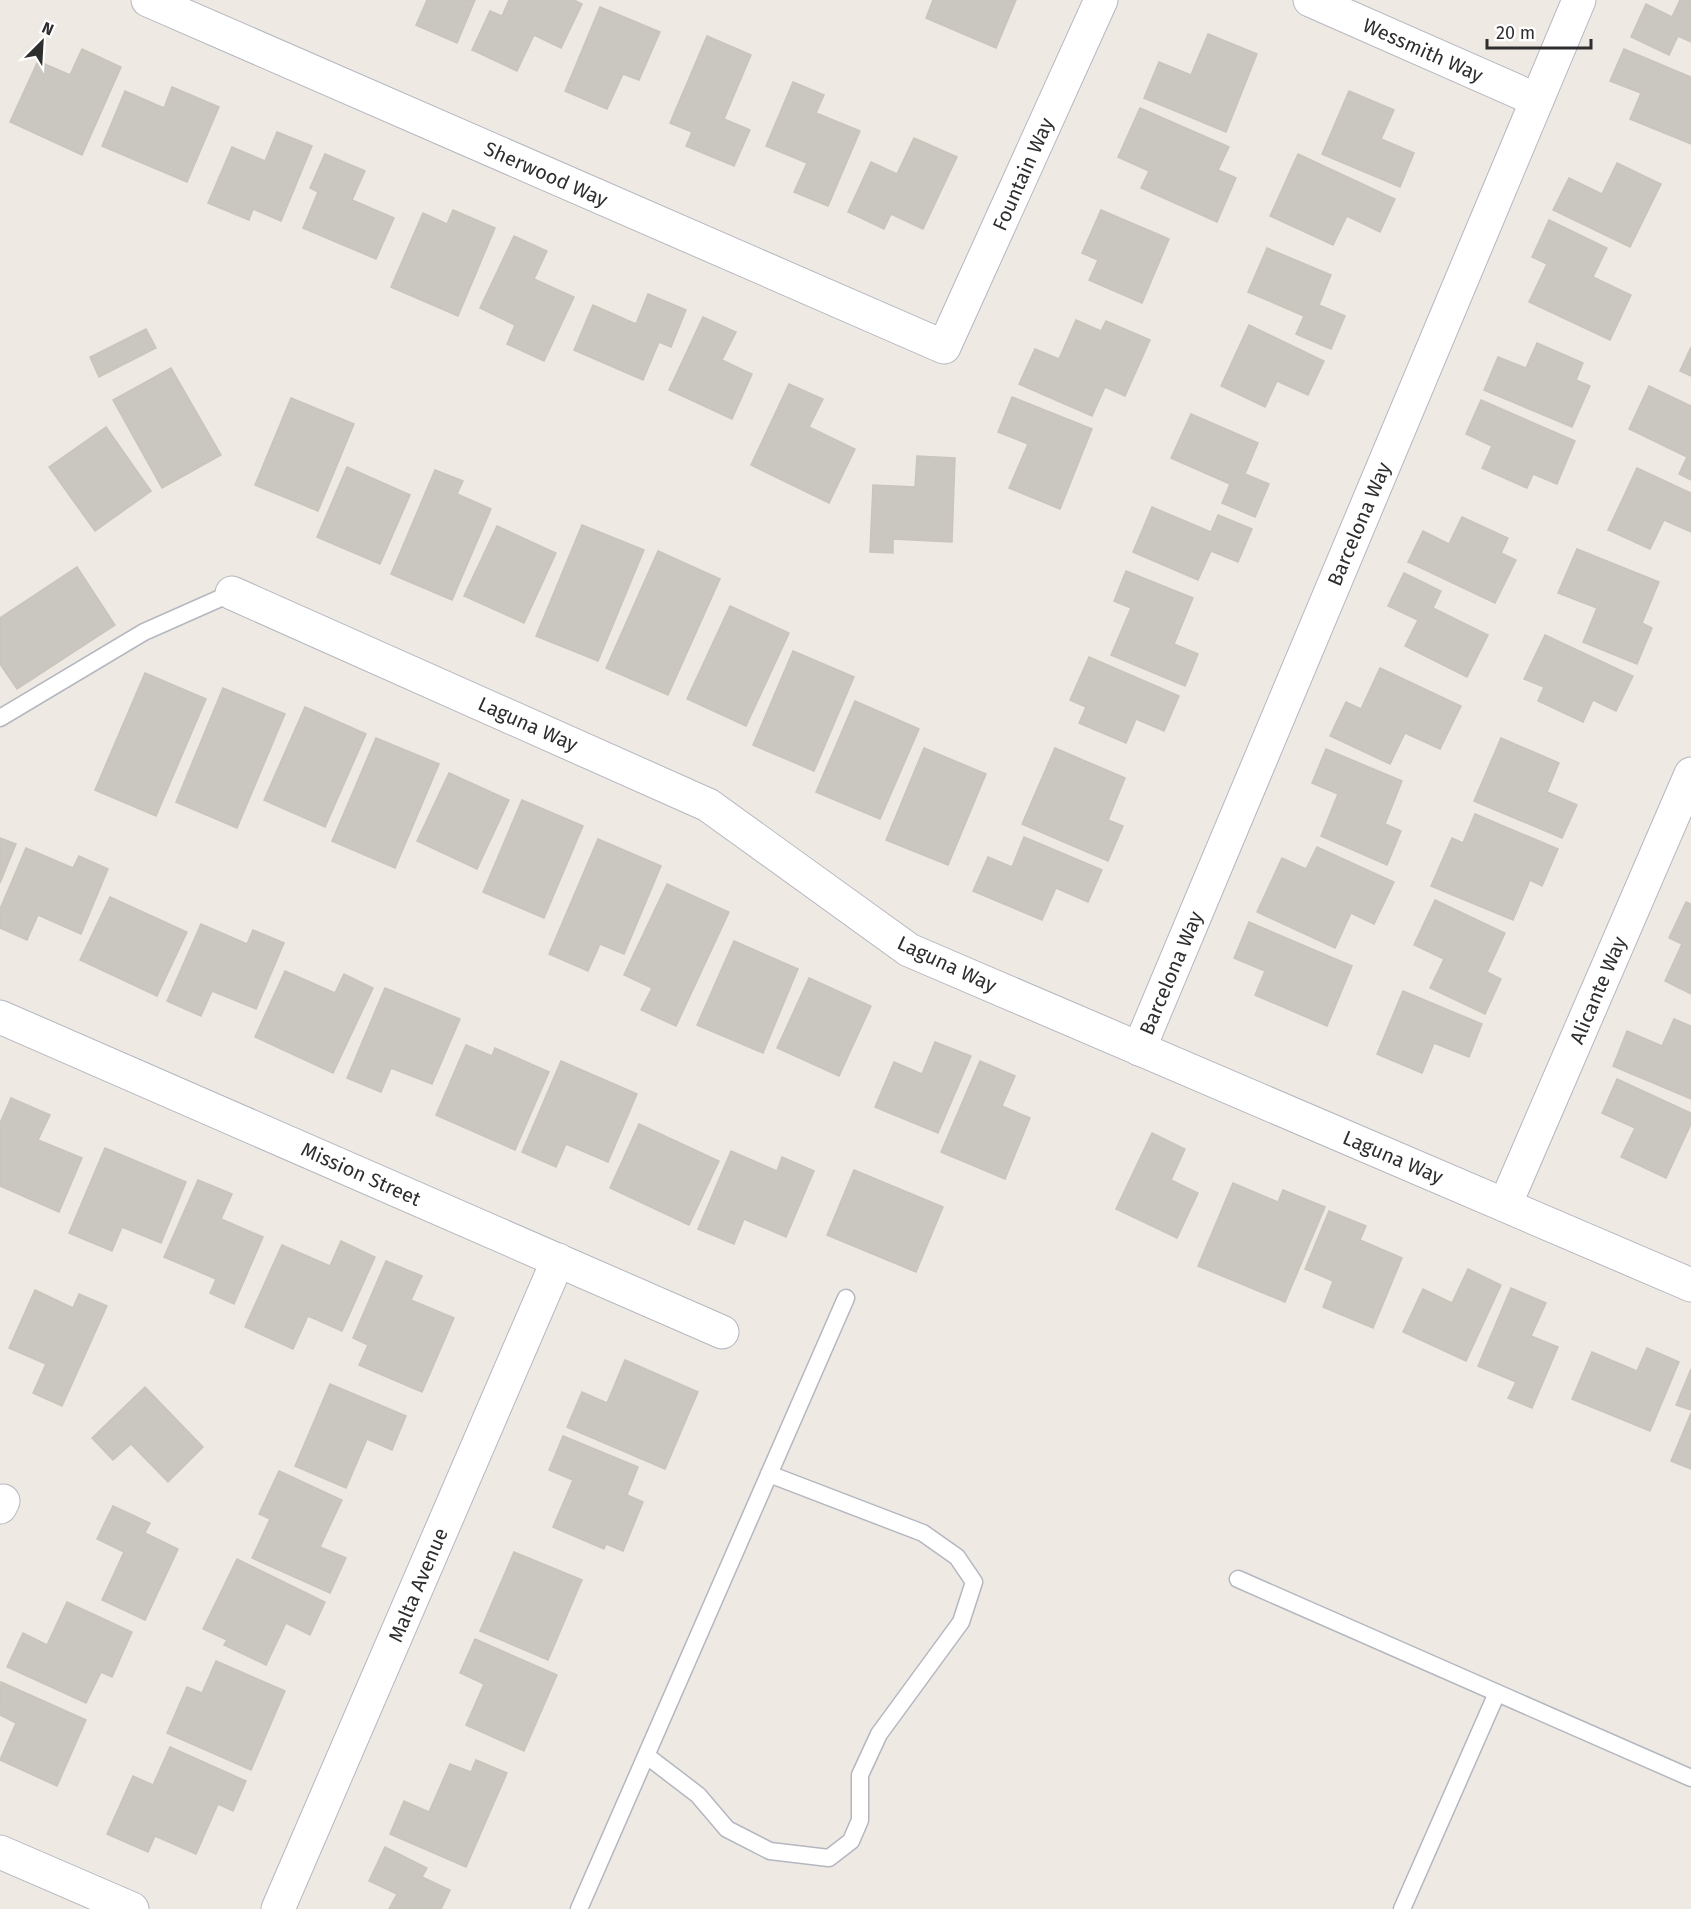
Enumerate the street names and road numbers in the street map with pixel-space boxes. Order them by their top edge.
street label: Wessmith Way [1359,13,1487,87]
street label: Fountain Way [987,114,1059,234]
street label: Sherwood Way [481,136,612,212]
street label: Barcelona Way [1322,458,1396,589]
street label: Laguna Way [474,691,582,757]
street label: Barcelona Way [1134,907,1208,1038]
street label: Laguna Way [894,931,1000,997]
street label: Alicante Way [1565,933,1631,1047]
street label: Laguna Way [1339,1125,1447,1189]
street label: Mission Street [298,1137,425,1211]
street label: Malta Avenue [383,1524,453,1646]

